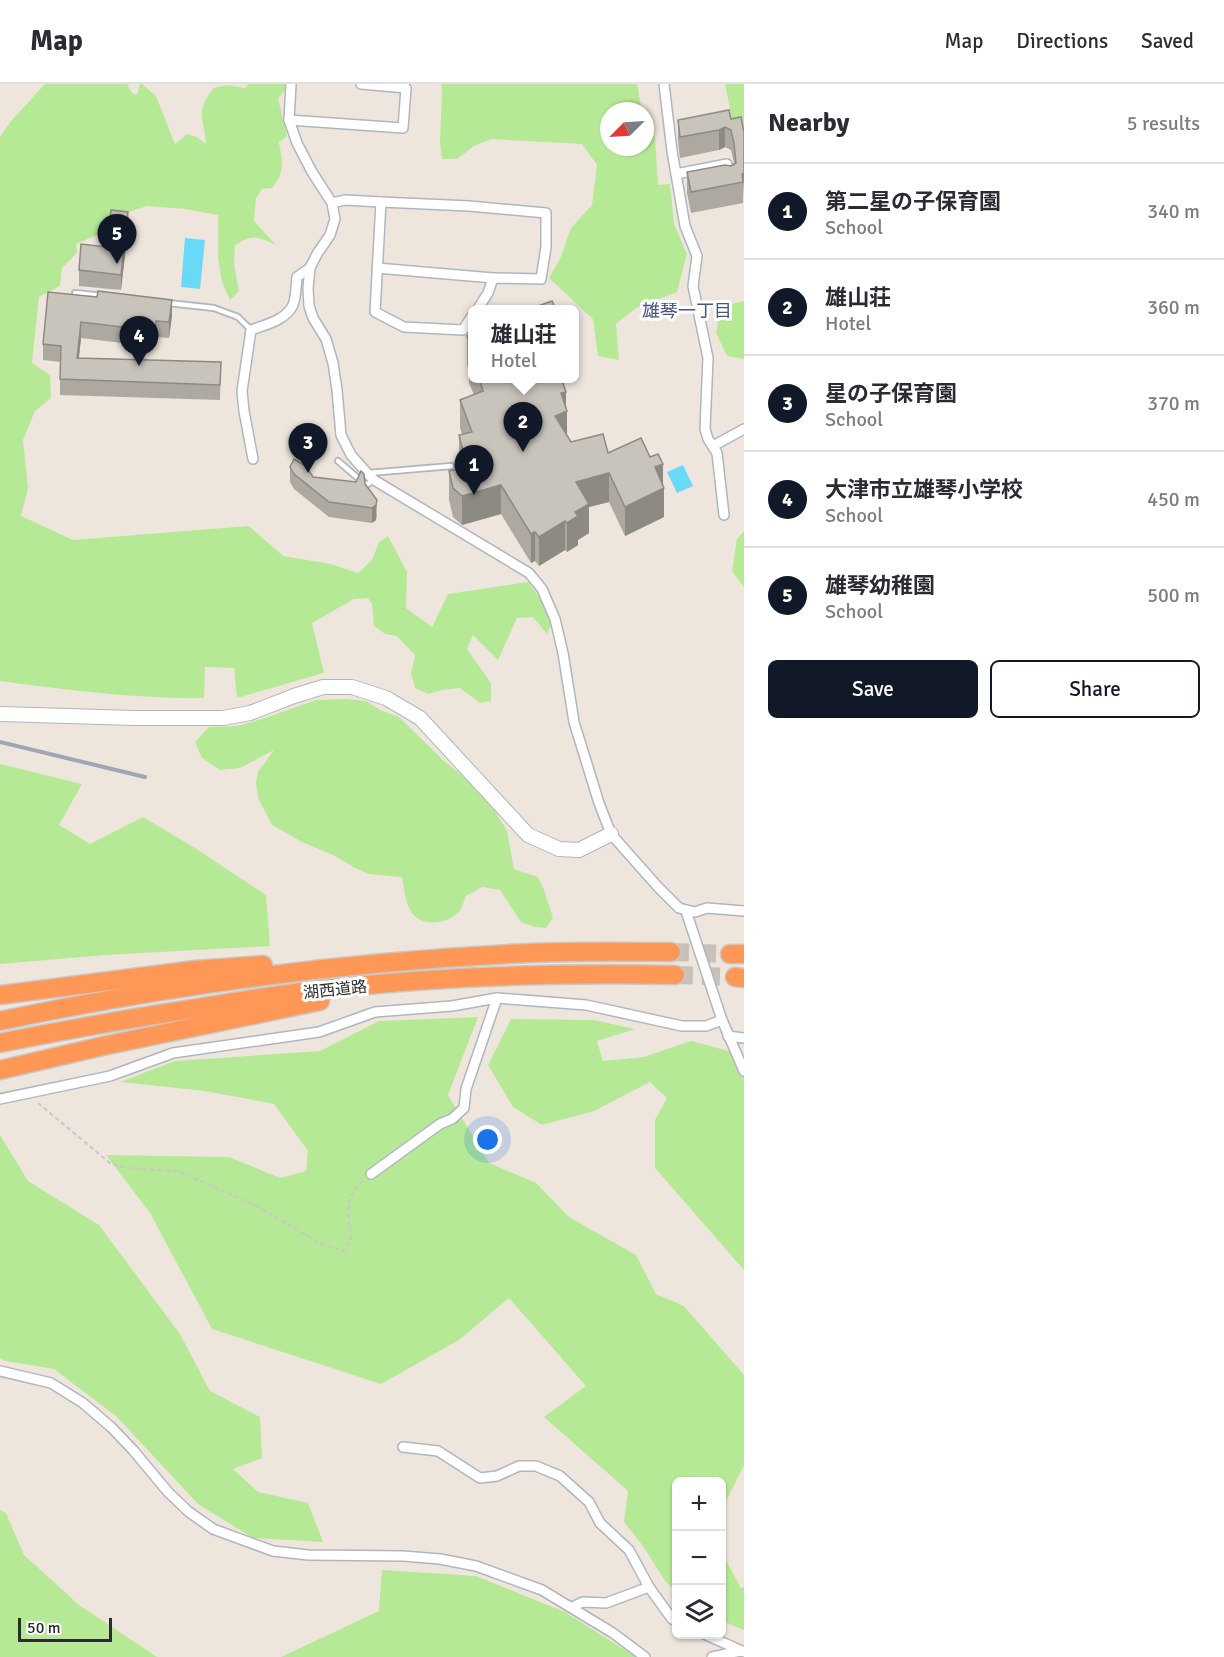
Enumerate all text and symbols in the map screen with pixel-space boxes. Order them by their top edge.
text: Map [30,24,83,58]
text: Map [945,28,983,54]
text: Directions [1016,28,1108,54]
text: Saved [1141,28,1194,54]
north arrow [600,102,654,156]
text: Nearby [768,107,849,139]
text: 5 results [1127,111,1200,136]
text: 第二星の子保育園 [825,188,1001,215]
text: 1 [782,199,793,224]
text: 340 m [1147,199,1200,224]
pin: 5 [98,214,136,264]
text: School [825,215,883,240]
text: 雄山荘 [825,284,891,311]
text: 2 [782,295,793,320]
text: 360 m [1147,295,1200,320]
district label: 雄琴一丁目 [642,300,732,322]
popup [468,305,579,383]
text: Hotel [825,311,871,336]
pin: 4 [120,316,158,366]
text: 雄山荘 [490,321,557,348]
text: Hotel [490,348,537,373]
text: 星の子保育園 [825,380,957,407]
text: 3 [782,391,793,416]
text: 370 m [1147,391,1200,416]
pin: 2 [504,402,542,452]
text: School [825,407,883,432]
pin: 3 [288,424,328,473]
pin: 1 [454,446,494,495]
text: 大津市立雄琴小学校 [825,476,1023,503]
text: 4 [782,487,793,512]
text: 450 m [1147,487,1200,512]
text: School [825,503,883,528]
text: 雄琴幼稚園 [825,572,935,599]
text: 5 [782,583,793,608]
text: 500 m [1147,583,1200,608]
text: School [825,599,883,624]
button: Save [768,660,978,718]
button: Share [990,660,1200,718]
street label: 湖西道路 [302,977,368,1003]
your location [473,1125,502,1154]
map controls [672,1477,726,1639]
button: + [672,1477,726,1531]
button: − [672,1531,726,1585]
button: layers [672,1585,726,1639]
scale bar [18,1615,112,1642]
text: 50 m [27,1618,61,1638]

